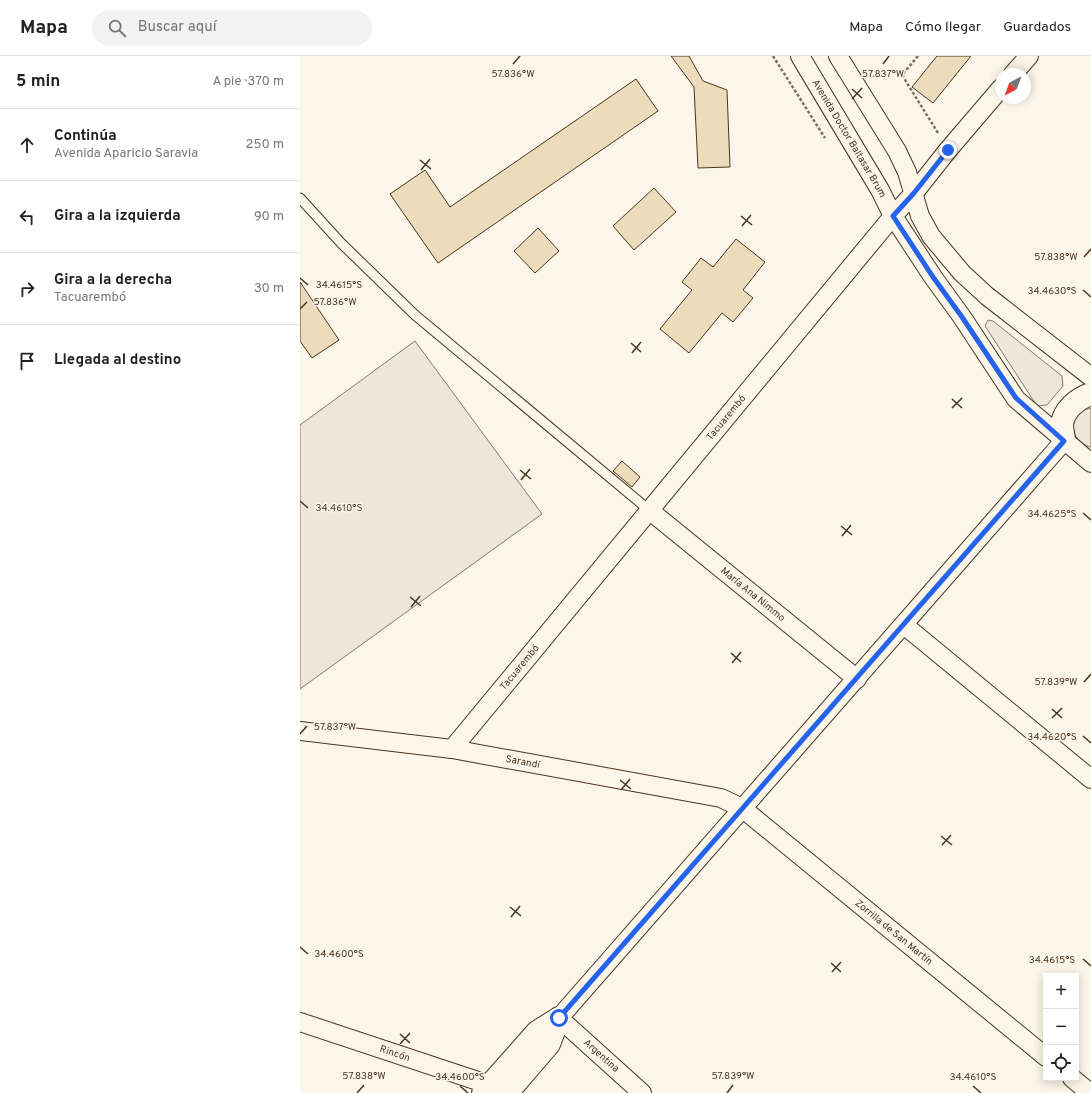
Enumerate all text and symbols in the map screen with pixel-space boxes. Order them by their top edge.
search box [92,10,372,46]
text: Mapa [20,16,68,40]
icon: search [106,17,128,39]
text: Buscar aquí [138,18,217,37]
text: Mapa [849,19,883,36]
text: Cómo llegar [905,19,981,36]
text: Guardados [1003,19,1071,36]
text: 57.836°W [491,68,535,81]
text: 57.837°W [862,68,904,81]
north arrow [995,68,1031,104]
text: 5 min [16,71,60,93]
text: A pie · 370 m [212,74,284,90]
street label: Avenida Doctor Baltasar Brum [809,77,889,200]
text: Continúa [54,127,116,146]
icon: ahead [16,134,38,156]
text: 250 m [246,137,284,153]
route end [939,141,957,159]
text: Avenida Aparicio Saravia [54,146,198,162]
icon: left [16,206,38,228]
text: Gira a la izquierda [54,207,181,226]
text: 90 m [254,209,284,225]
text: 57.838°W [1034,251,1078,264]
text: Gira a la derecha [54,271,172,290]
icon: right [16,278,38,300]
text: 34.4615°S [316,279,362,292]
text: 30 m [254,281,284,297]
text: 34.4630°S [1027,285,1077,298]
text: Tacuarembó [54,290,126,306]
text: 57.836°W [313,296,357,309]
icon: arrive [16,350,38,372]
text: Llegada al destino [54,351,181,370]
street label: Tacuarembó [703,392,749,443]
text: 34.4610°S [316,502,362,515]
text: 34.4625°S [1027,508,1077,521]
street label: María Ana Nimmo [718,564,788,625]
street label: Tacuarembó [497,641,543,693]
text: 57.839°W [1035,676,1077,689]
text: 57.837°W [314,721,356,734]
text: 34.4620°S [1027,731,1077,744]
street label: Sarandí [505,752,542,772]
street label: Zorrilla de San Martín [852,897,935,968]
text: 34.4600°S [314,948,364,961]
text: 34.4615°S [1029,954,1075,967]
map controls [1043,973,1079,1081]
button: + [1043,973,1079,1009]
route start [550,1009,568,1027]
button: − [1043,1009,1079,1045]
street label: Argentina [580,1036,622,1076]
street label: Rincón [378,1042,412,1065]
button: locate [1043,1045,1079,1081]
text: 57.838°W [342,1070,386,1083]
text: 57.839°W [712,1070,754,1083]
text: 34.4600°S [435,1071,485,1084]
text: 34.4610°S [950,1071,996,1084]

